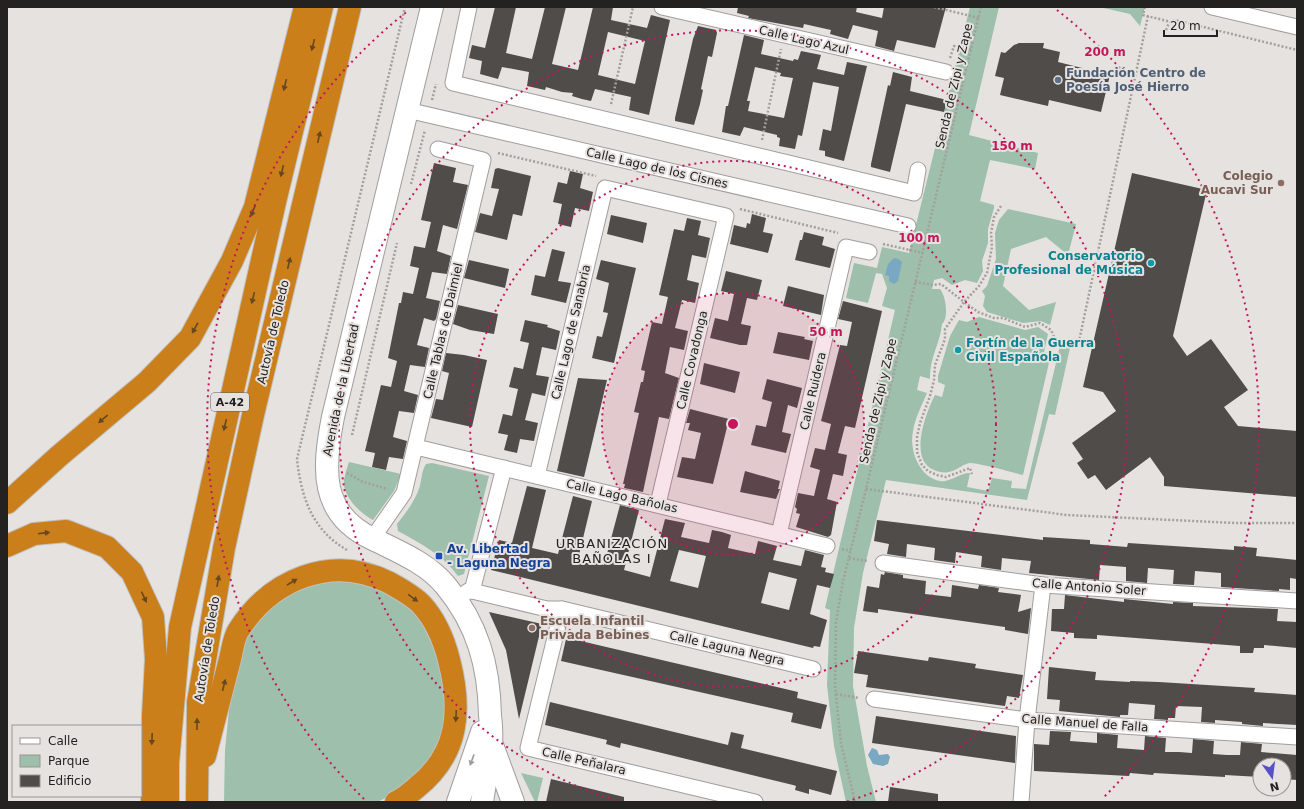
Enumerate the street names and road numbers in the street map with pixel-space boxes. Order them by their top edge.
street label: Senda de Zipi y Zape [933,22,975,150]
street label: Calle Lago Azul [758,23,850,57]
street label: Calle Lago de los Cisnes [585,145,729,191]
street label: Calle Tablas de Daimiel [421,262,465,400]
street label: Calle Lago de Sanabria [549,263,593,401]
street label: Autovía de Toledo [254,278,292,386]
street label: Calle Covadonga [674,309,710,411]
street label: Avenida de la Libertad [320,323,362,457]
street label: Senda de Zipi y Zape [857,337,899,465]
street label: Calle Ruidera [797,351,829,431]
road number: A-42 [211,393,249,411]
street label: Calle Lago Bañolas [565,476,679,516]
street label: Calle Antonio Soler [1032,576,1146,598]
street label: Autovía de Toledo [192,595,222,703]
street label: Calle Laguna Negra [668,628,786,668]
street label: Calle Manuel de Falla [1021,712,1149,734]
street label: Calle Peñalara [541,745,627,777]

